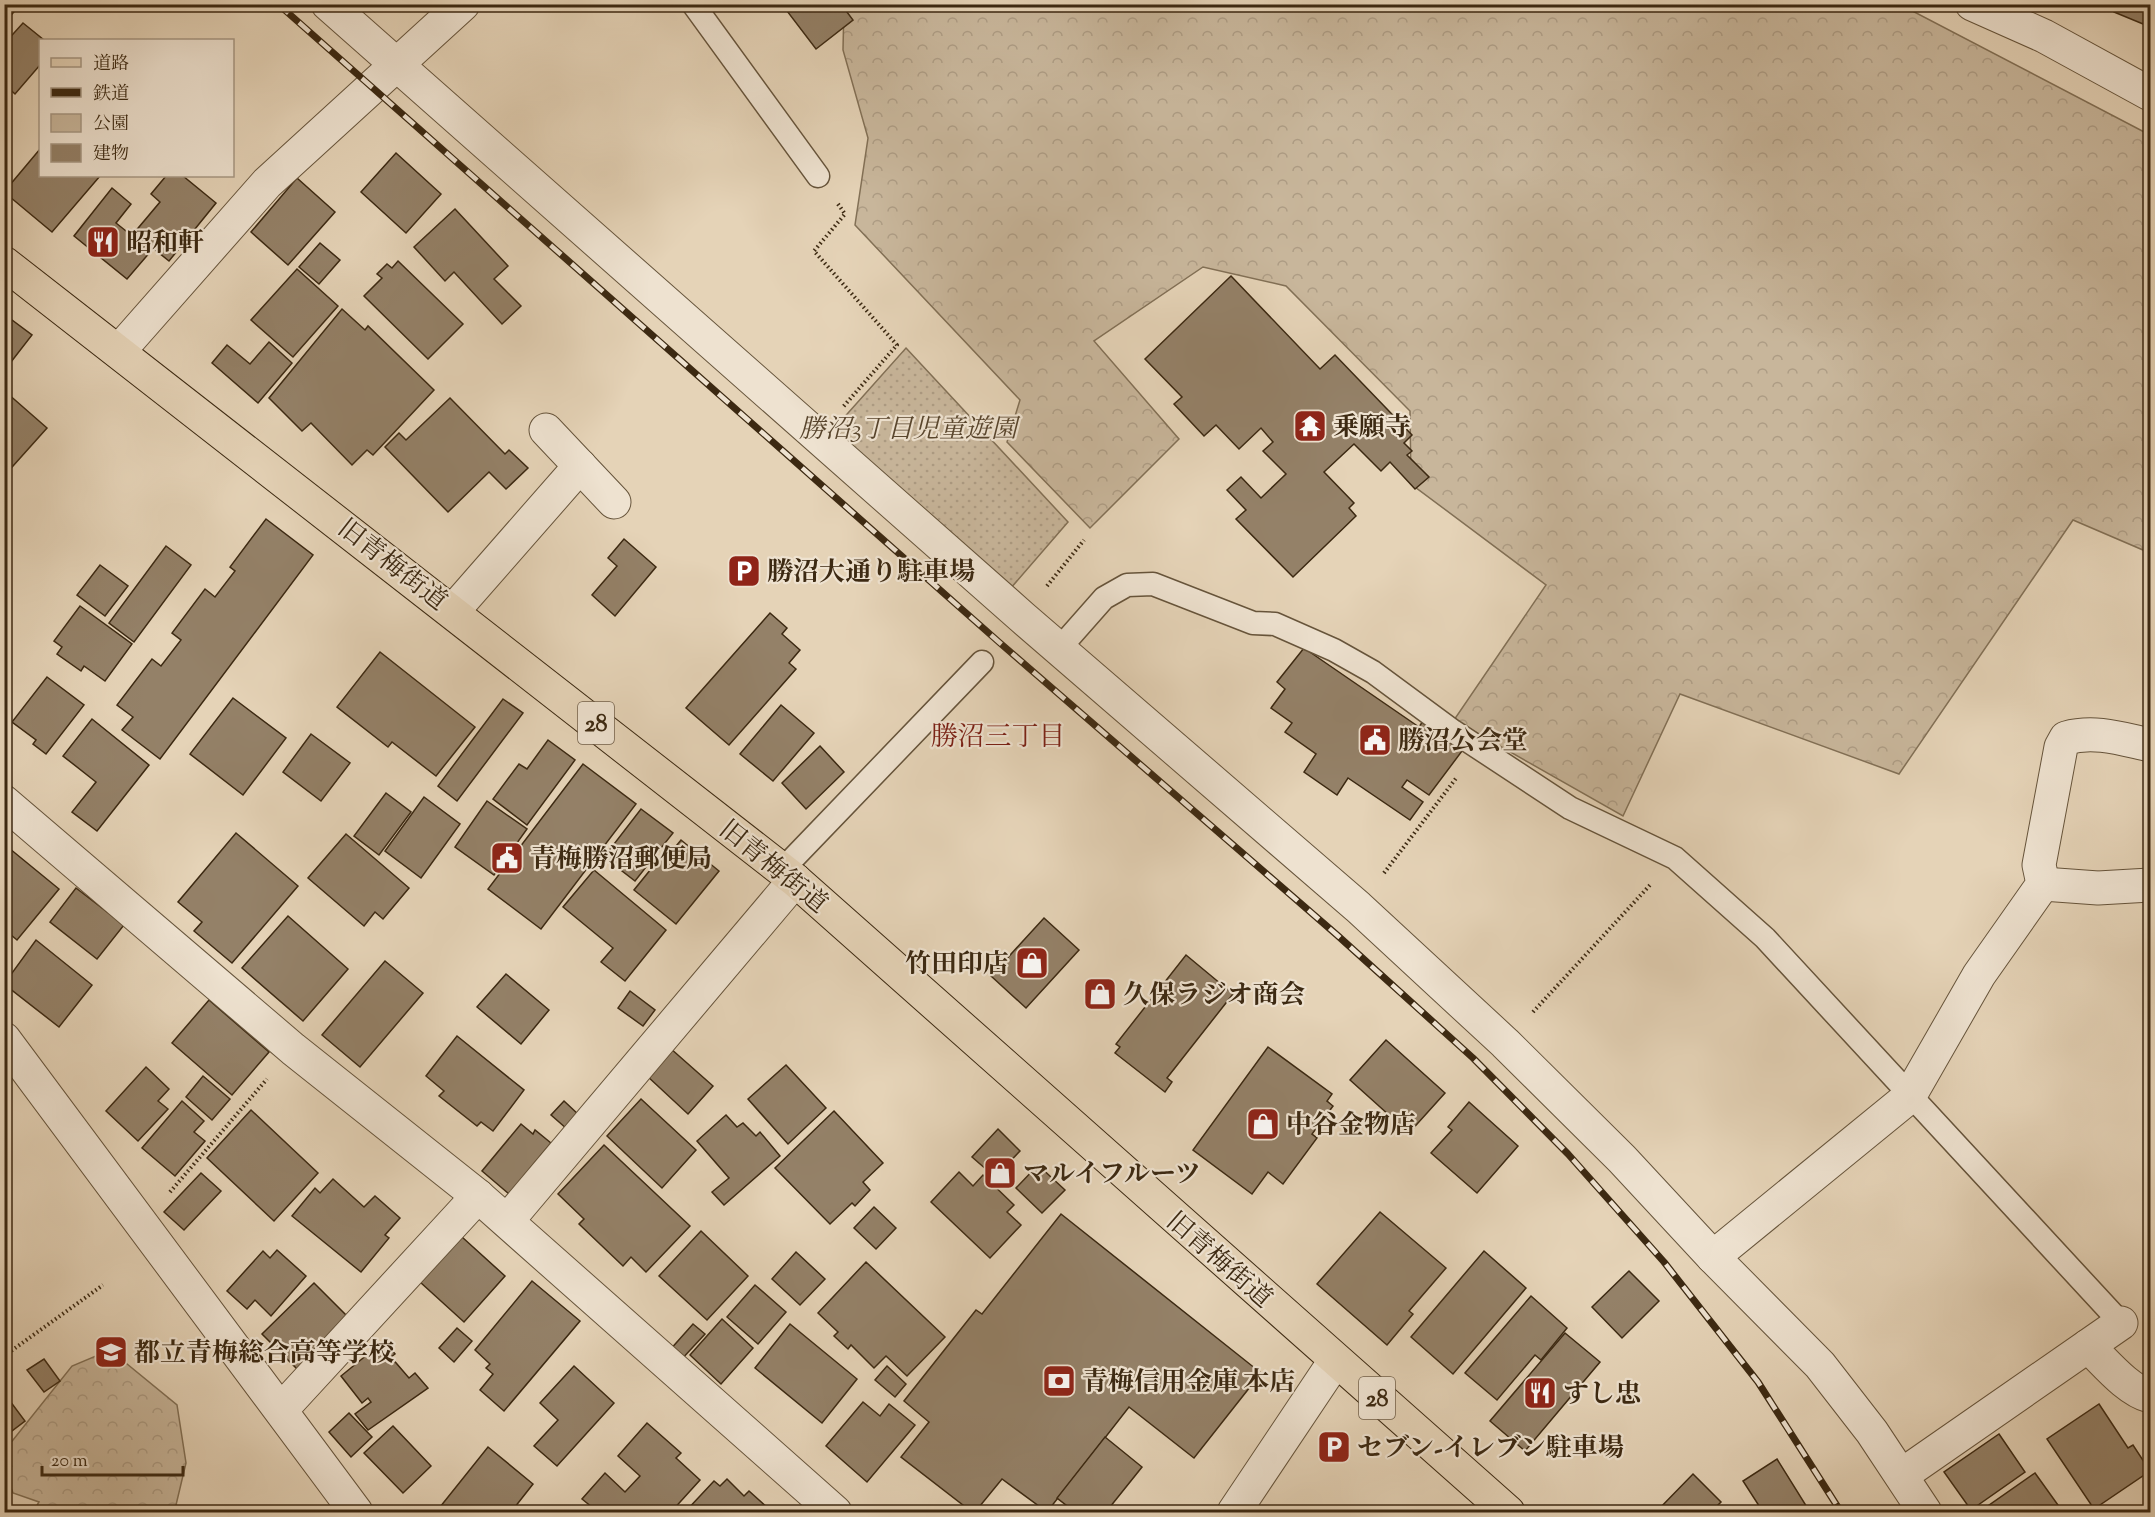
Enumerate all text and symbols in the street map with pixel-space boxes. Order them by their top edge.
legend [39,39,234,177]
text: 道路 [93,52,129,78]
text: 鉄道 [93,82,129,108]
text: 公園 [93,112,129,138]
text: 建物 [93,142,129,168]
restaurant icon: 昭和軒 [85,224,121,260]
place label: 昭和軒 [126,226,204,263]
temple icon: 乗願寺 [1292,408,1328,444]
place label: 乗願寺 [1333,410,1411,447]
park label: 勝沼3丁目児童遊園 [799,412,1021,449]
street label: 旧青梅街道 [329,511,454,621]
parking icon: 勝沼大通り駐車場 [726,553,762,589]
place label: 勝沼大通り駐車場 [767,555,975,592]
road number: 28 [578,702,614,744]
district label: 勝沼三丁目 [931,719,1066,758]
public building icon: 勝沼公会堂 [1357,722,1393,758]
place label: 勝沼公会堂 [1398,724,1528,761]
street label: 旧青梅街道 [710,813,835,923]
public building icon: 青梅勝沼郵便局 [489,840,525,876]
place label: 青梅勝沼郵便局 [530,842,712,879]
shop icon: 竹田印店 [1014,945,1050,981]
place label: 竹田印店 [905,947,1009,984]
shop icon: 久保ラジオ商会 [1082,976,1118,1012]
place label: 久保ラジオ商会 [1123,978,1305,1015]
shop icon: 中谷金物店 [1245,1106,1281,1142]
place label: 中谷金物店 [1286,1108,1416,1145]
shop icon: マルイフルーツ [982,1155,1018,1191]
place label: マルイフルーツ [1023,1157,1201,1194]
street label: 旧青梅街道 [1157,1204,1280,1317]
school or university icon: 都立青梅総合高等学校 [93,1334,129,1370]
place label: 都立青梅総合高等学校 [134,1336,394,1373]
bank icon: 青梅信用金庫 本店 [1041,1363,1077,1399]
place label: 青梅信用金庫 本店 [1082,1365,1296,1402]
restaurant icon: すし忠 [1522,1375,1558,1411]
road number: 28 [1359,1377,1395,1419]
place label: すし忠 [1563,1377,1641,1414]
parking icon: セブン-イレブン駐車場 [1316,1429,1352,1465]
place label: セブン-イレブン駐車場 [1357,1431,1624,1468]
scale bar [42,1439,183,1477]
text: 20 m [51,1449,88,1475]

